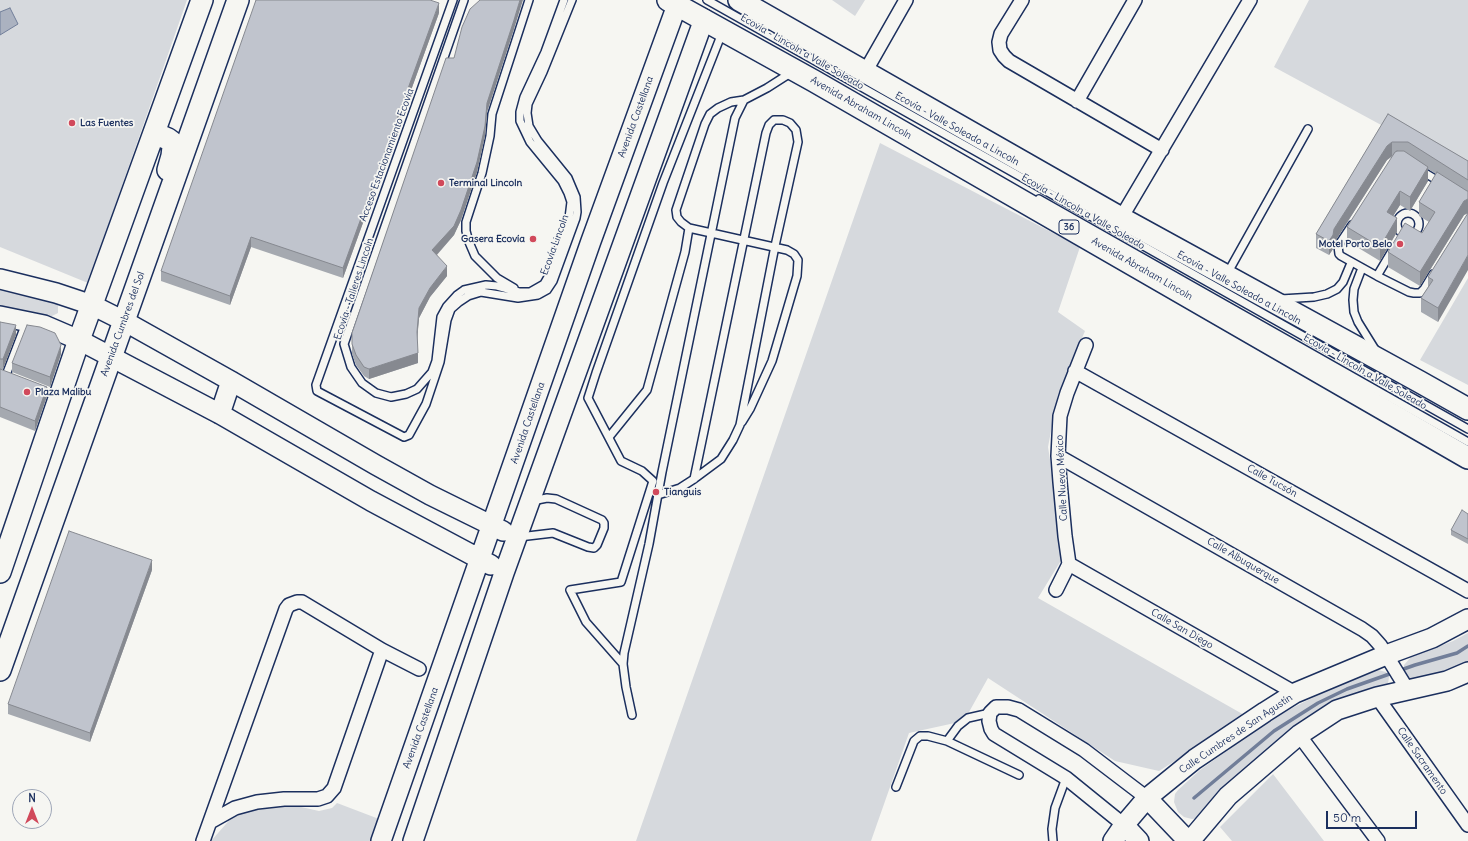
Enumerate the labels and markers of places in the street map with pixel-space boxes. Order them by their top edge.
place label: Las Fuentes [80,117,133,129]
marker: Las Fuentes [67,118,77,128]
place label: Terminal Lincoln [449,177,522,189]
marker: Terminal Lincoln [436,178,446,188]
place label: Gasera Ecovía [461,233,525,245]
marker: Gasera Ecovía [528,234,538,244]
place label: Motel Porto Belo [1318,238,1392,250]
marker: Motel Porto Belo [1395,239,1405,249]
place label: Plaza Malibu [35,386,91,398]
marker: Plaza Malibu [22,387,32,397]
place label: Tianguis [664,486,701,498]
marker: Tianguis [651,487,661,497]

